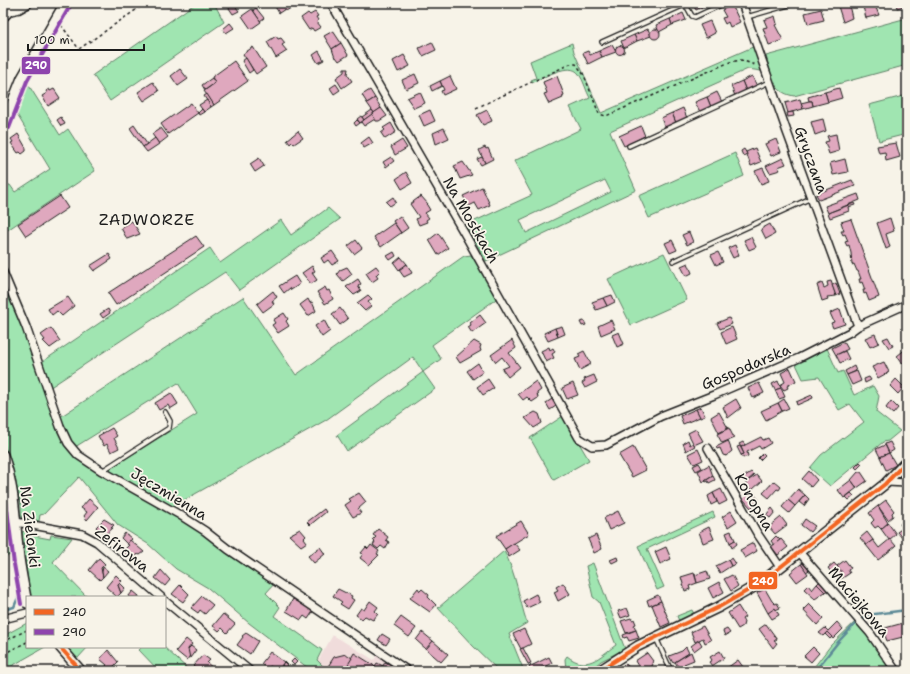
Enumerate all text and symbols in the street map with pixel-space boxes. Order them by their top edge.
scale bar [28,26,144,52]
text: 100 m [34,32,70,48]
line badge: 290 [21,56,51,75]
text: 290 [25,58,48,73]
street label: Gryczana [790,124,833,197]
street label: Na Mostkach [438,173,504,267]
district label: ZADWORZE [99,209,195,230]
street label: Gospodarska [698,339,794,395]
street label: Jęczmienna [127,463,212,525]
street label: Konopna [730,470,779,535]
street label: Na Zielonki [15,485,45,569]
street label: Zefirowa [91,521,154,577]
street label: Maciejkowa [824,563,895,642]
line badge: 240 [748,571,778,590]
text: 240 [752,574,775,589]
legend [26,596,166,648]
text: 240 [62,604,86,620]
text: 290 [62,624,86,640]

